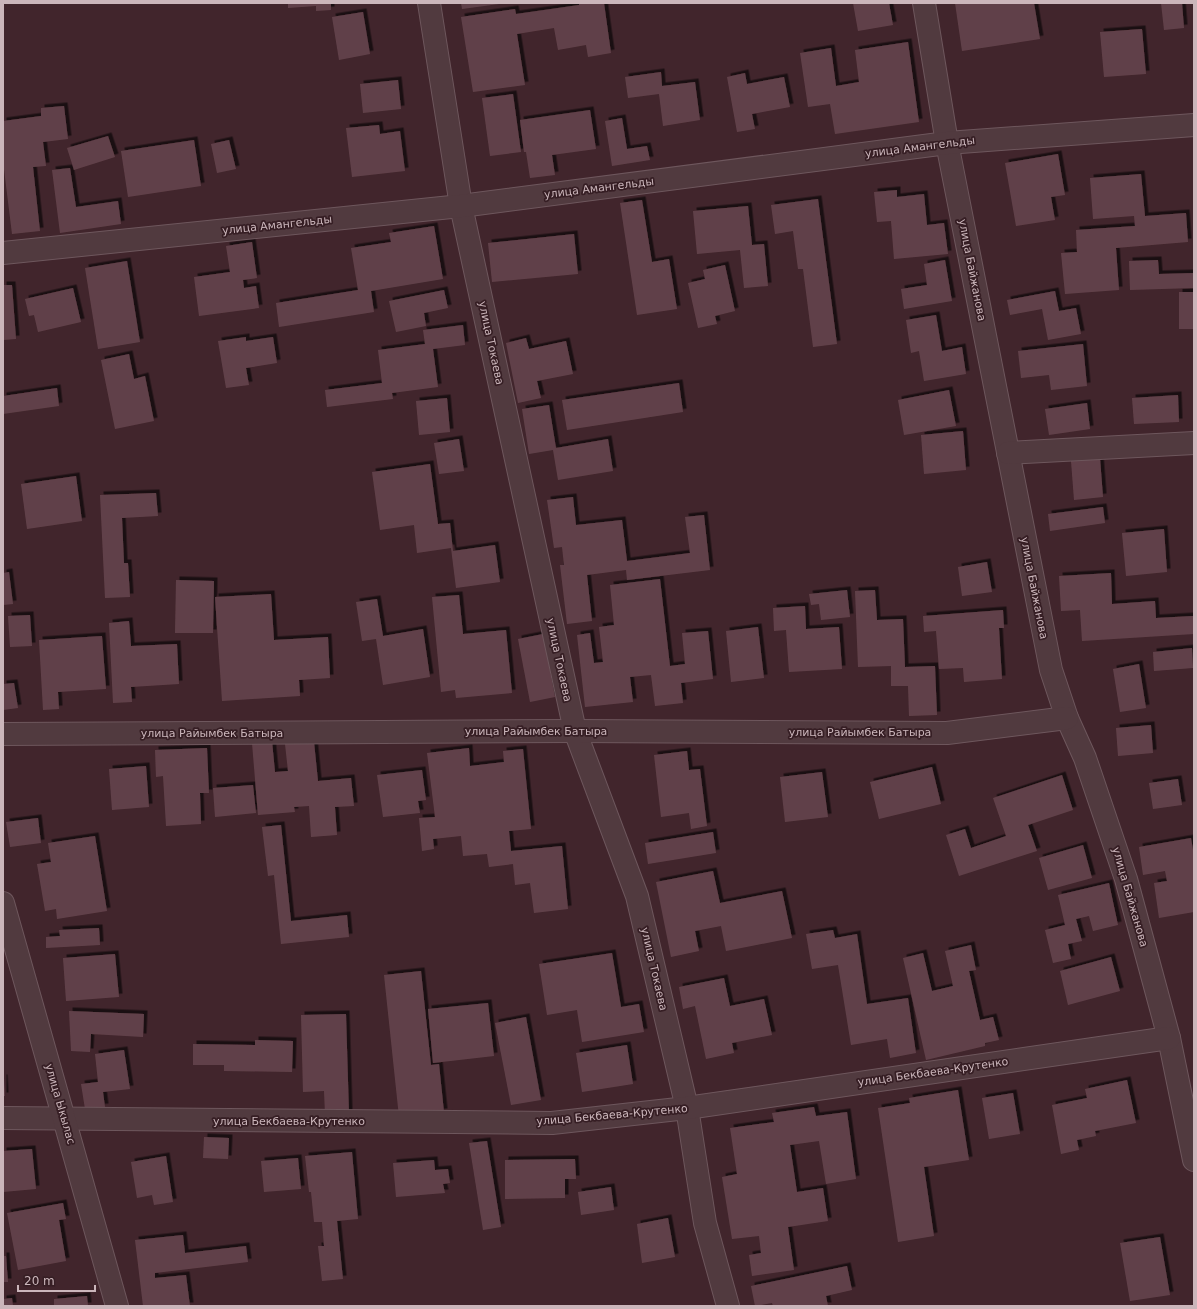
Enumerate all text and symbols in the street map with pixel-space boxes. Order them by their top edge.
street label: улица Амангельды [864,134,976,160]
street label: улица Амангельды [543,175,655,201]
street label: улица Амангельды [221,213,333,237]
street label: улица Байжанова [956,218,988,322]
street label: улица Токаева [476,300,506,386]
street label: улица Байжанова [1018,536,1050,640]
street label: улица Токаева [544,617,574,703]
street label: улица Райымбек Батыра [465,725,607,738]
street label: улица Райымбек Батыра [789,726,931,739]
street label: улица Райымбек Батыра [141,727,283,740]
street label: улица Байжанова [1109,845,1151,949]
street label: улица Токаева [638,926,670,1012]
street label: улица Бекбаева-Крутенко [857,1055,1009,1089]
street label: улица Ыкылас [42,1062,78,1146]
street label: улица Бекбаева-Крутенко [536,1102,688,1128]
street label: улица Бекбаева-Крутенко [213,1115,365,1128]
scale bar [18,1267,95,1293]
text: 20 m [24,1274,55,1288]

